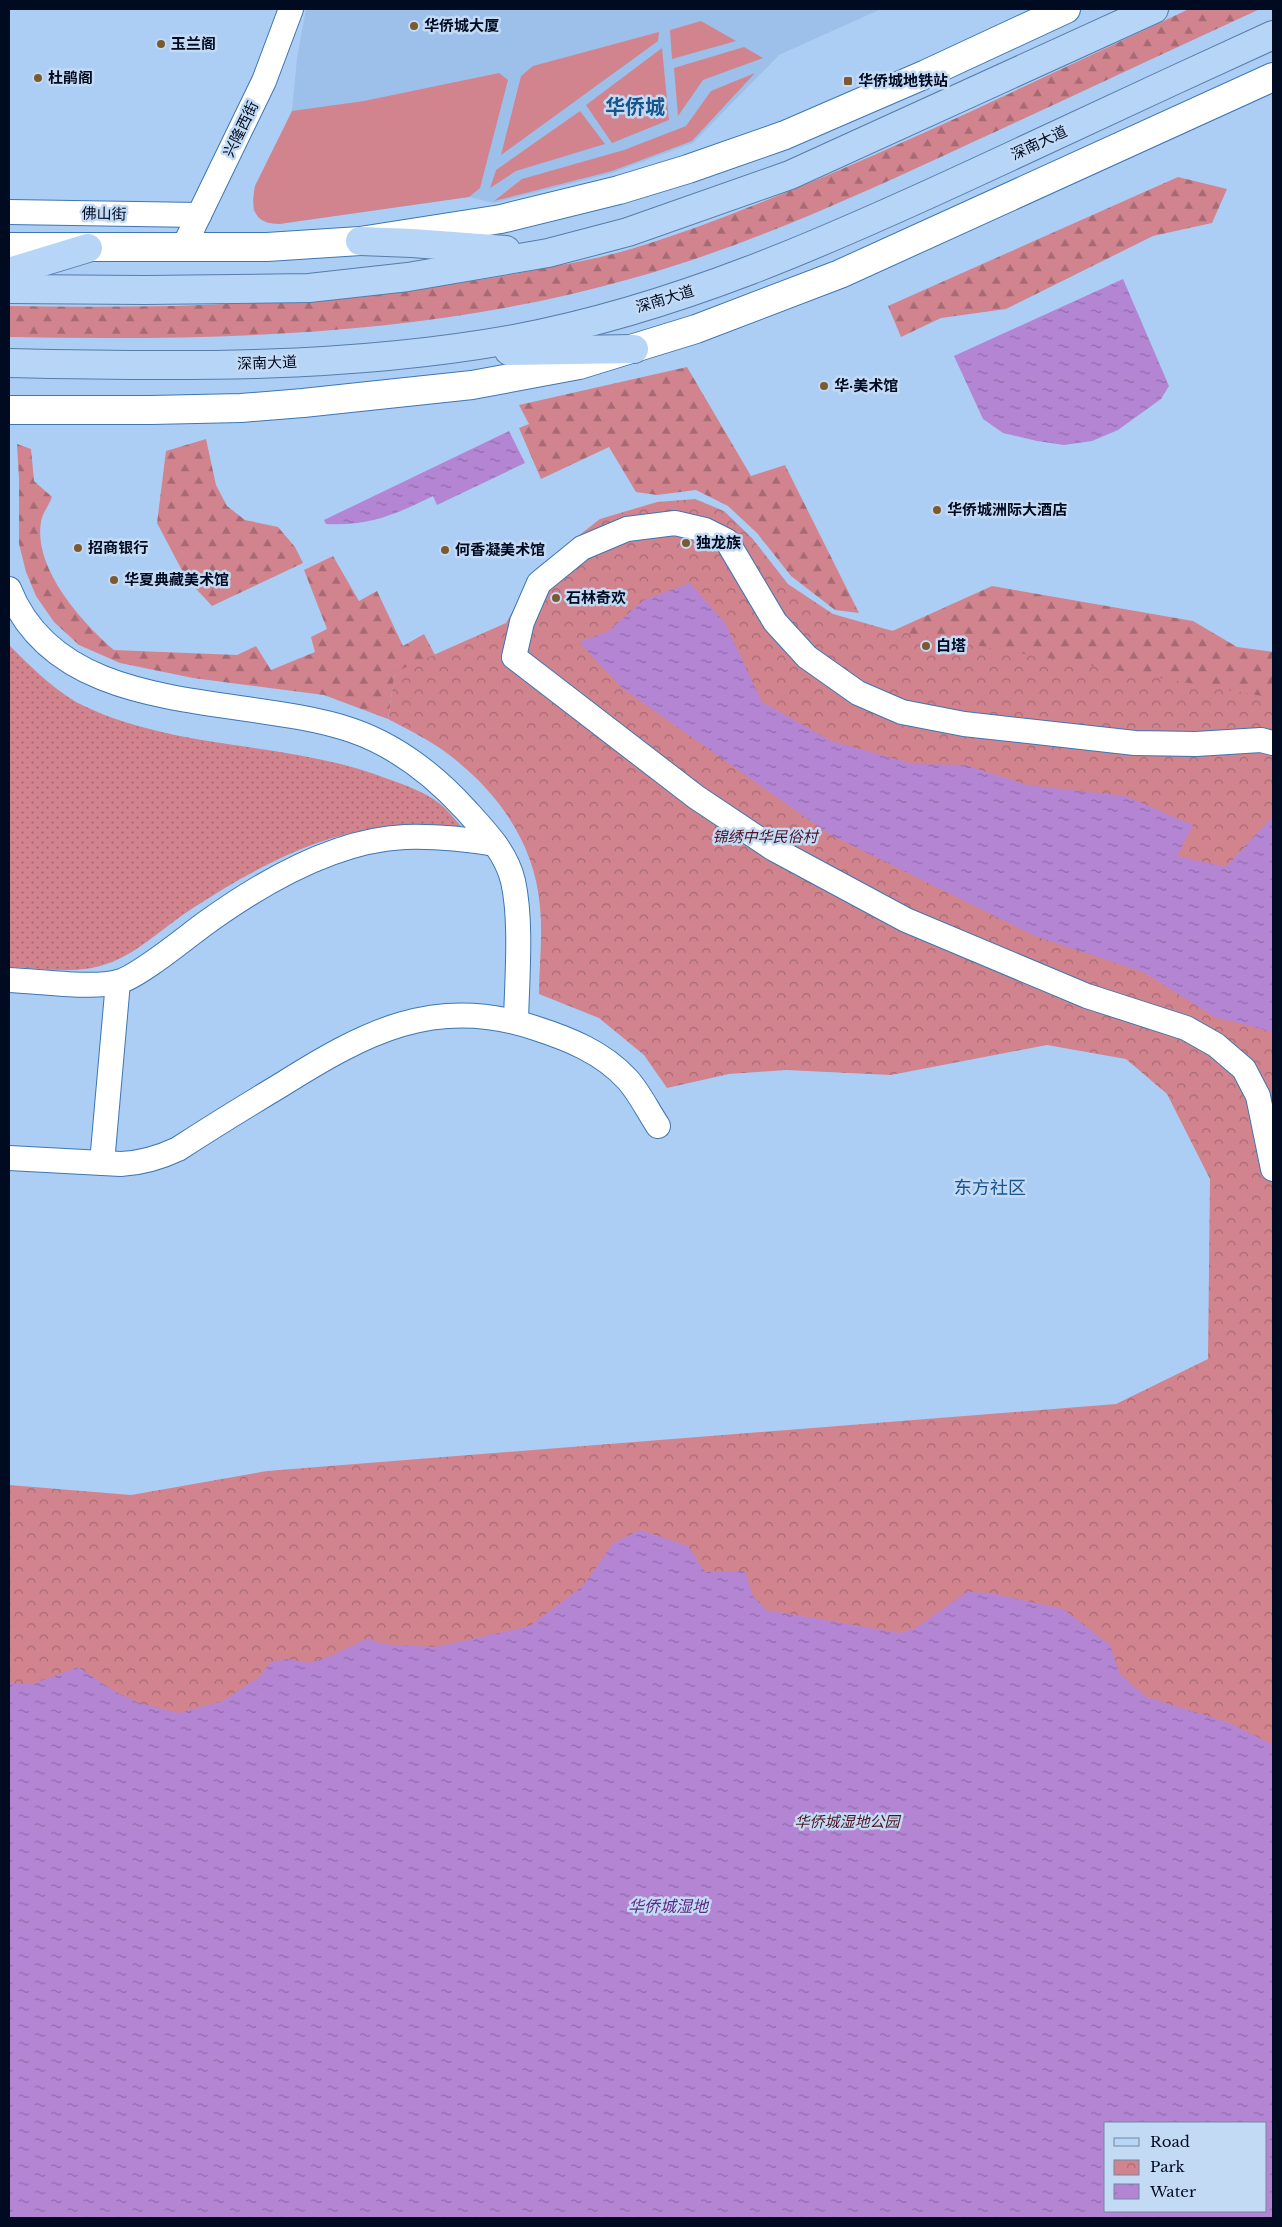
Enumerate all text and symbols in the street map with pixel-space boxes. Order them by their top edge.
place label: 华侨城大厦 [424,16,499,35]
marker: 华侨城大厦 [408,20,420,32]
place label: 玉兰阁 [171,34,216,53]
marker: 玉兰阁 [155,38,167,50]
place label: 杜鹃阁 [48,68,93,87]
place label: 华侨城地铁站 [858,71,948,90]
marker: 杜鹃阁 [32,72,44,84]
marker: 华侨城地铁站 [842,75,854,87]
district label: 华侨城 [605,95,665,119]
street label: 兴隆西街 [219,98,262,160]
street label: 深南大道 [1008,121,1070,164]
street label: 佛山街 [81,204,127,223]
street label: 深南大道 [633,281,696,316]
street label: 深南大道 [237,352,297,373]
place label: 华·美术馆 [834,376,898,395]
marker: 华·美术馆 [818,380,830,392]
place label: 华侨城洲际大酒店 [947,500,1067,519]
marker: 华侨城洲际大酒店 [931,504,943,516]
place label: 独龙族 [696,533,741,552]
marker: 独龙族 [680,537,692,549]
place label: 招商银行 [88,538,148,557]
place label: 何香凝美术馆 [455,540,545,559]
marker: 招商银行 [72,542,84,554]
marker: 何香凝美术馆 [439,544,451,556]
place label: 华夏典藏美术馆 [124,570,229,589]
marker: 华夏典藏美术馆 [108,574,120,586]
place label: 石林奇欢 [566,588,626,607]
marker: 石林奇欢 [550,592,562,604]
place label: 白塔 [936,636,966,655]
marker: 白塔 [920,640,932,652]
park label: 锦绣中华民俗村 [712,827,819,846]
district label: 东方社区 [954,1177,1026,1199]
park label: 华侨城湿地公园 [794,1812,901,1831]
water label: 华侨城湿地 [628,1896,710,1916]
legend [1104,2122,1267,2212]
text: Road [1150,2132,1190,2151]
text: Park [1150,2157,1186,2176]
text: Water [1149,2182,1197,2201]

